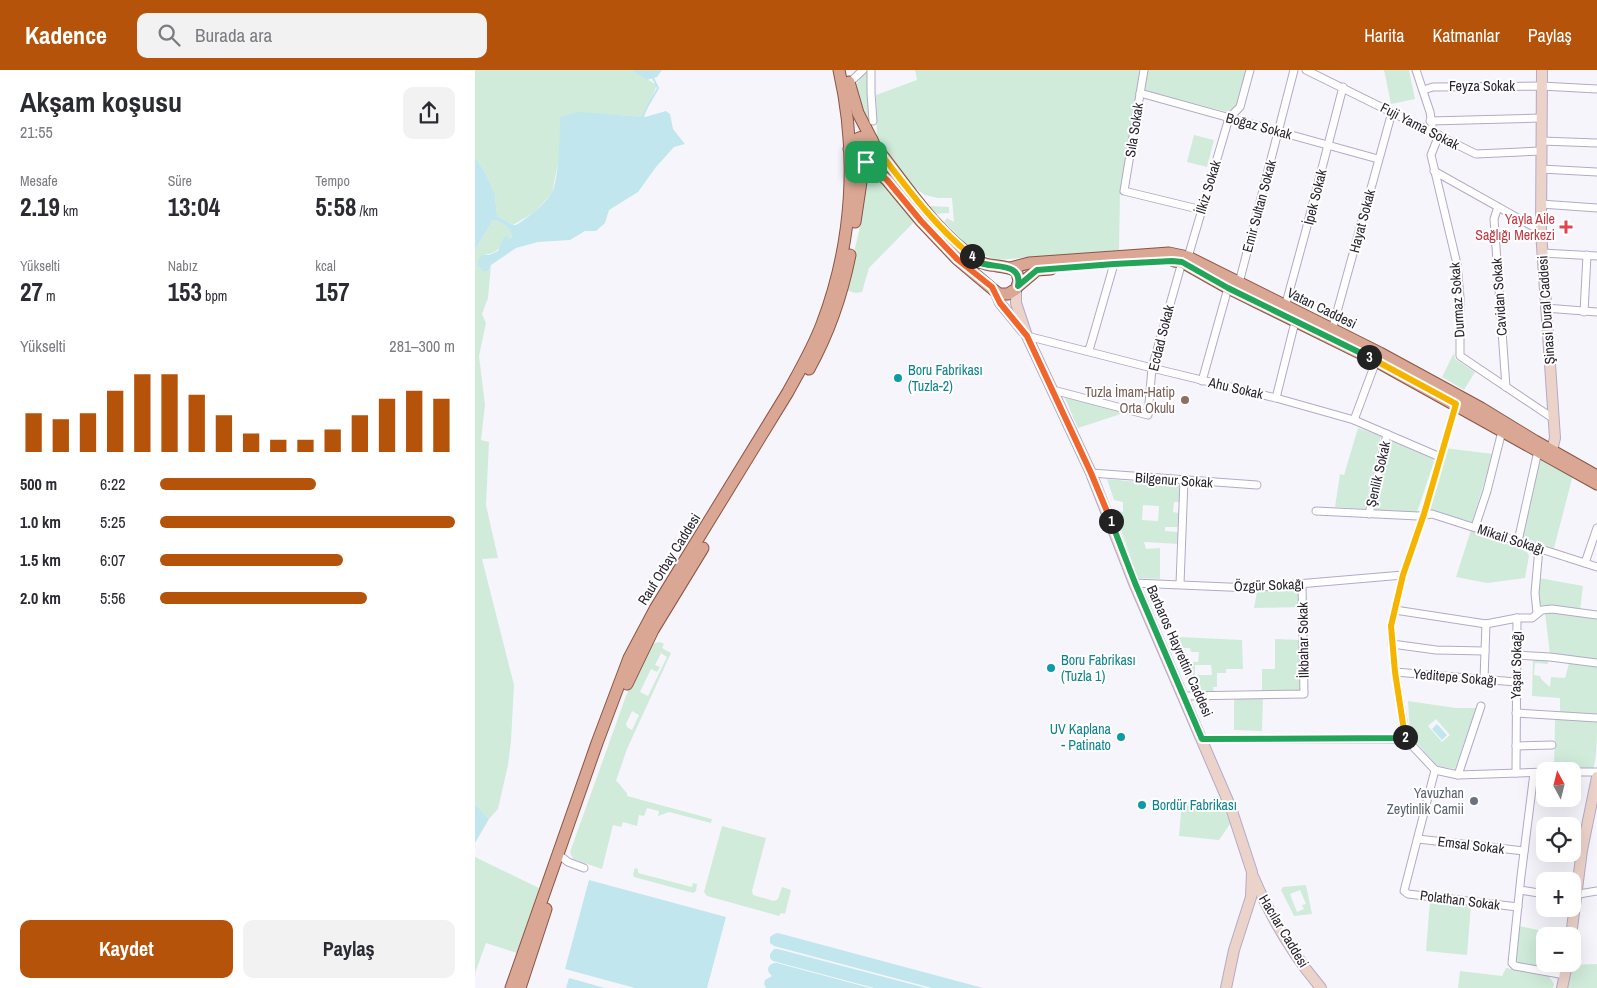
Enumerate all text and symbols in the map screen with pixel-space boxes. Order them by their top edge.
search box [137,13,487,58]
text: Kadence [25,19,107,51]
icon: search [155,21,183,49]
text: Burada ara [195,22,272,48]
text: Harita [1364,23,1404,48]
text: Katmanlar [1432,23,1500,48]
text: Paylaş [1528,23,1572,48]
street label: Feyza Sokak [1449,77,1515,95]
text: Akşam koşusu [20,83,182,121]
button: share [403,87,455,139]
street label: Fuji Yama Sokak [1377,98,1463,154]
street label: Sıla Sokak [1121,101,1147,159]
street label: Boğaz Sokak [1224,109,1294,144]
text: 21:55 [20,121,53,143]
pin [845,141,887,183]
icon: arrive [852,148,880,176]
street label: İlkiz Sokak [1191,158,1225,216]
street label: Emir Sultan Sokak [1238,158,1280,254]
street label: İpek Sokak [1299,167,1331,227]
text: Mesafe [20,172,58,190]
text: Süre [168,172,192,190]
text: Tempo [315,172,350,190]
street label: Hayat Sokak [1345,187,1379,255]
text: 2.19 [20,190,60,224]
text: 13:04 [168,190,220,224]
text: 5:58 [315,190,356,224]
text: km [60,202,78,220]
text: /km [356,202,378,220]
place label: Yayla Aile Sağlığı Merkezi [1475,210,1555,244]
marker: Yayla Aile Sağlığı Merkezi [1559,220,1573,234]
pin: 4 [959,244,985,268]
text: 4 [969,247,976,265]
street label: Şinasi Dural Caddesi [1533,255,1559,365]
text: Yükselti [20,257,60,275]
text: Nabız [168,257,198,275]
text: kcal [315,257,336,275]
street label: Cavidan Sokak [1487,257,1511,336]
street label: Durmaz Sokak [1445,262,1469,338]
text: 27 [20,275,43,309]
text: 153 [168,275,202,309]
text: 157 [315,275,350,309]
street label: Vatan Caddesi [1284,283,1360,333]
text: m [43,287,56,305]
text: bpm [202,287,227,305]
street label: Ecdad Sokak [1144,303,1178,373]
text: Yükselti [20,335,66,357]
text: 281–300 m [389,335,455,357]
pin: 3 [1357,344,1381,370]
text: 3 [1366,348,1373,366]
place label: Boru Fabrikası (Tuzla-2) [908,361,983,395]
marker: Boru Fabrikası (Tuzla-2) [892,372,904,384]
street label: Ahu Sokak [1206,373,1265,403]
place label: Tuzla İmam-Hatip Orta Okulu [1085,383,1175,417]
marker: Tuzla İmam-Hatip Orta Okulu [1179,394,1191,406]
street label: Şenlik Sokak [1362,439,1394,509]
street label: Bilgenur Sokak [1135,468,1214,492]
text: 500 m [20,473,57,495]
text: 6:22 [100,473,126,495]
pin: 1 [1099,508,1123,534]
street label: Rauf Orbay Caddesi [634,510,704,608]
text: 1.0 km [20,511,61,533]
text: 5:25 [100,511,126,533]
text: 1 [1108,512,1115,530]
street label: Mikail Sokağı [1475,520,1547,558]
text: 1.5 km [20,549,61,571]
text: 6:07 [100,549,126,571]
street label: Özgür Sokağı [1234,575,1304,595]
street label: Barbaros Hayrettin Caddesi [1143,582,1217,720]
text: 2.0 km [20,587,61,609]
text: 5:56 [100,587,126,609]
street label: İlkbahar Sokak [1293,602,1313,678]
street label: Yaşar Sokağı [1506,631,1526,699]
place label: Boru Fabrikası (Tuzla 1) [1061,651,1136,685]
marker: Boru Fabrikası (Tuzla 1) [1045,662,1057,674]
street label: Yeditepe Sokağı [1412,664,1498,690]
place label: UV Kaplana - Patinato [1050,720,1112,754]
pin: 2 [1393,724,1417,750]
text: 2 [1402,728,1409,746]
marker: UV Kaplana - Patinato [1115,731,1127,743]
north arrow [1536,762,1581,808]
map controls [1536,762,1581,972]
place label: Yavuzhan Zeytinlik Camii [1387,784,1464,818]
marker: Yavuzhan Zeytinlik Camii [1468,795,1480,807]
place label: Bordür Fabrikası [1152,796,1237,814]
marker: Bordür Fabrikası [1136,799,1148,811]
button: locate [1536,817,1581,862]
street label: Emsal Sokak [1437,832,1506,858]
button: + [1536,872,1581,917]
street label: Polathan Sokak [1419,886,1501,914]
street label: Hacılar Caddesi [1255,891,1313,971]
button: Kaydet [20,920,233,978]
button: Paylaş [243,920,455,978]
button: − [1536,927,1581,972]

